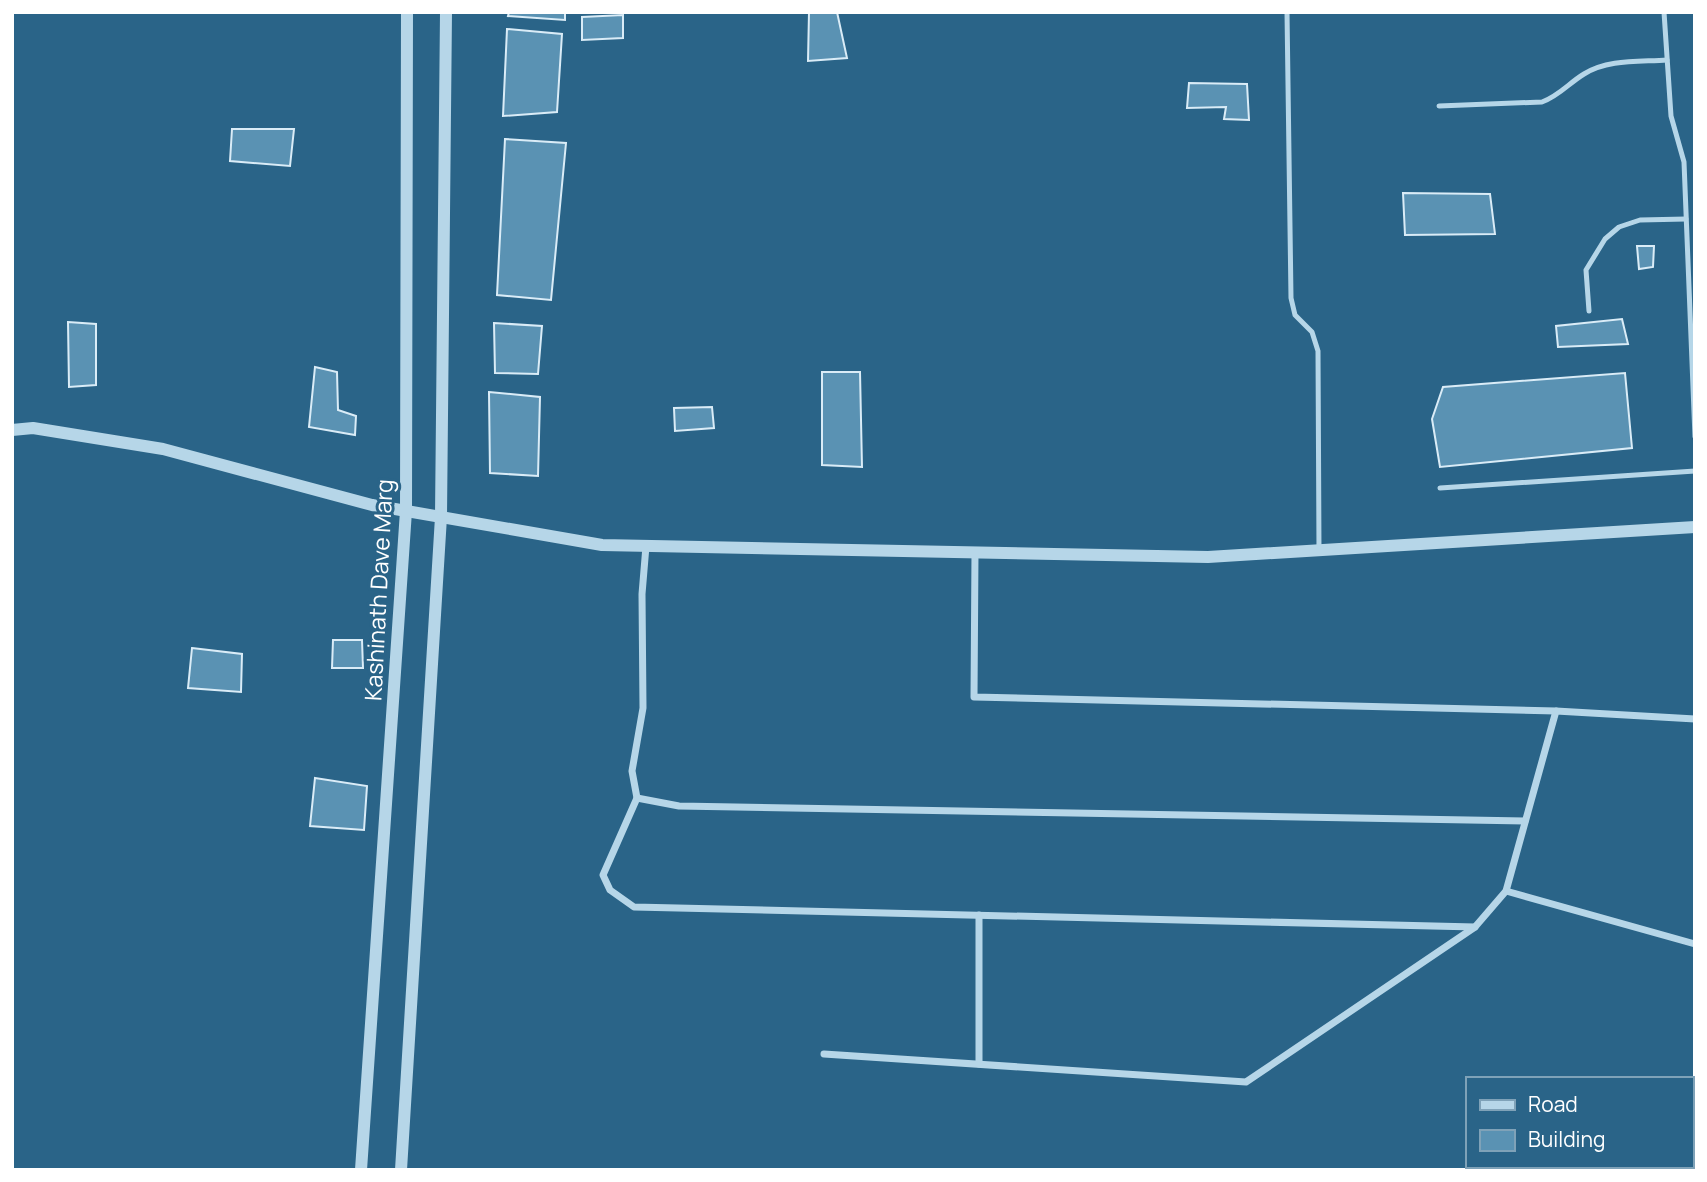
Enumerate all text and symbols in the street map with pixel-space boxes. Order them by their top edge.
street label: Kashinath Dave Marg [356,478,400,702]
legend [1466,1077,1693,1168]
text: Road [1528,1090,1578,1118]
text: Building [1528,1125,1605,1153]

